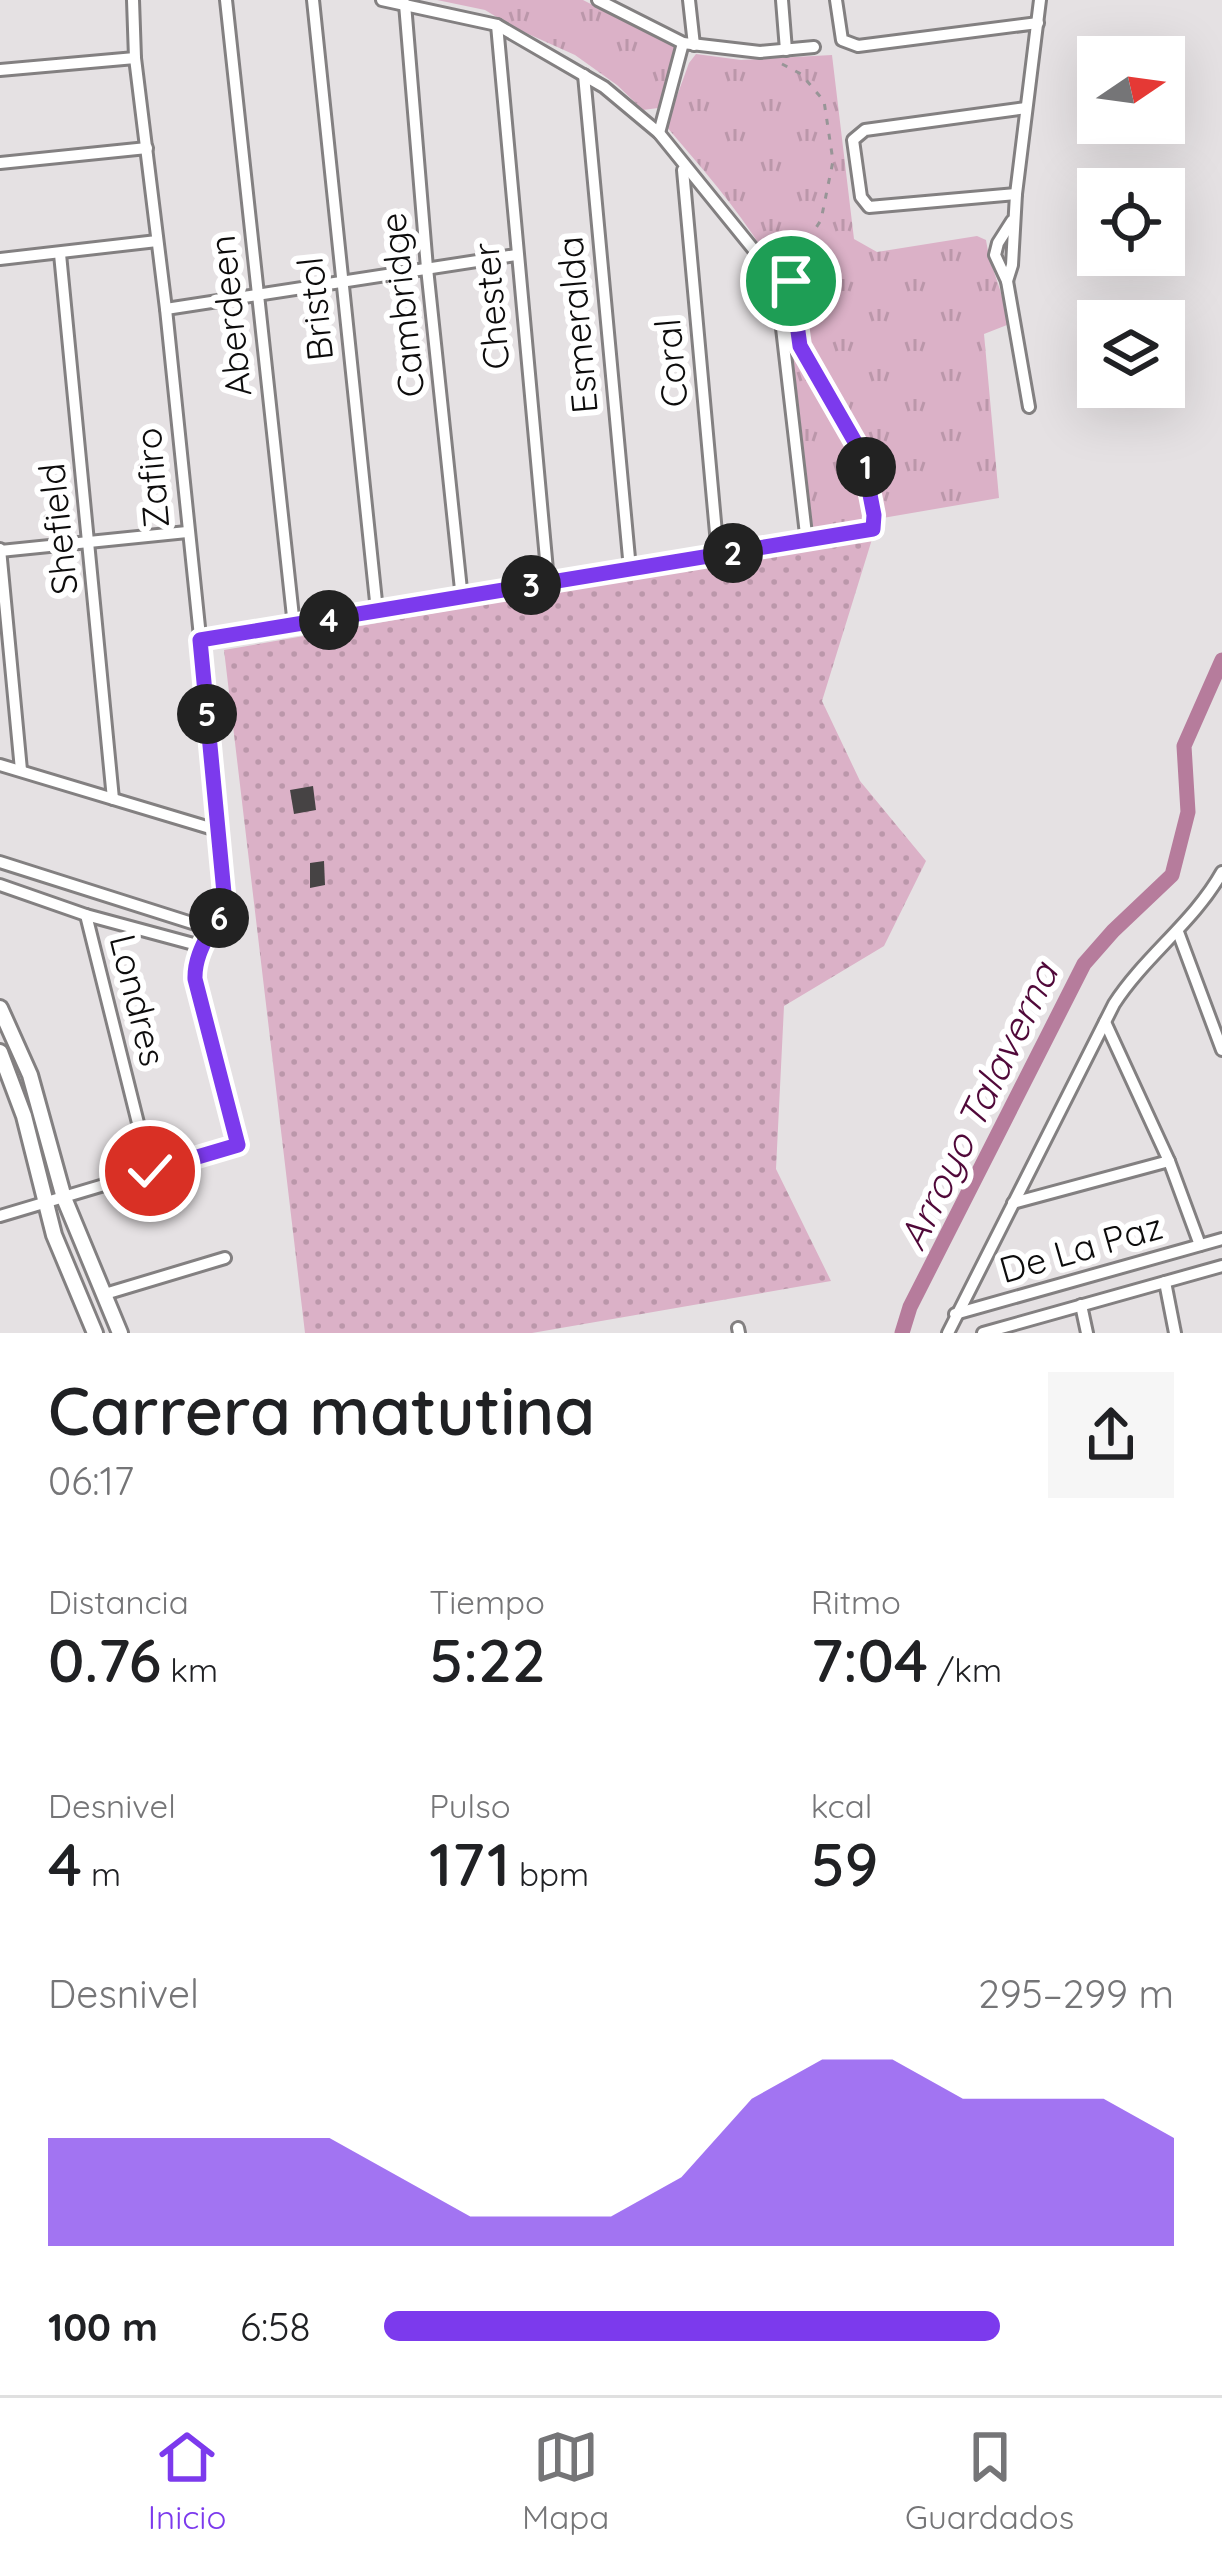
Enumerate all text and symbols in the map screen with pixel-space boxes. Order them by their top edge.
north arrow [1077,36,1185,144]
map controls [1077,36,1185,408]
button: locate [1077,168,1185,276]
street label: Cambridge [369,210,434,400]
pin [740,230,842,332]
street label: Aberdeen [199,233,260,399]
street label: Esmeralda [546,235,607,415]
street label: Chester [463,240,518,371]
icon: arrive [758,248,824,314]
street label: Bristol [287,255,342,363]
button: layers [1077,300,1185,408]
street label: Coral [644,317,697,409]
street label: Zafiro [125,426,178,530]
pin: 1 [836,437,896,497]
text: 1 [860,446,872,487]
street label: Shefield [28,461,87,597]
pin: 2 [703,523,763,583]
text: 2 [724,532,742,573]
pin: 3 [501,555,561,615]
text: 3 [522,564,540,605]
pin: 4 [299,590,359,650]
text: 4 [319,599,339,640]
pin: 5 [177,684,237,744]
text: 5 [197,693,217,734]
pin: 6 [189,888,249,948]
text: 6 [210,897,228,938]
street label: Londres [100,930,177,1070]
water label: Arroyo Talaverna [887,952,1069,1257]
pin [99,1120,201,1222]
icon: check [117,1138,183,1204]
street label: De La Paz [994,1203,1168,1292]
text: Carrera matutina [48,1369,595,1452]
button: share [1048,1372,1174,1498]
text: 06:17 [48,1456,134,1505]
text: Distancia [48,1581,189,1622]
text: Tiempo [429,1581,545,1622]
text: Ritmo [811,1581,901,1622]
text: 0.76 [48,1622,161,1697]
text: 5:22 [429,1622,546,1697]
text: 7:04 [811,1622,928,1697]
text: km [161,1649,218,1690]
text: /km [928,1649,1002,1690]
text: Desnivel [48,1785,176,1826]
text: Pulso [429,1785,511,1826]
text: kcal [811,1785,872,1826]
text: 4 [48,1826,82,1901]
text: 171 [429,1826,510,1901]
text: 59 [811,1826,879,1901]
text: m [82,1853,121,1894]
text: bpm [510,1853,589,1894]
text: Desnivel [48,1969,199,2018]
text: 295–299 m [978,1969,1174,2018]
text: 100 m [48,2302,158,2351]
text: 6:58 [240,2302,311,2351]
tab: Inicio [148,2424,226,2537]
tab: Mapa [522,2424,609,2537]
tab: Guardados [905,2424,1074,2537]

